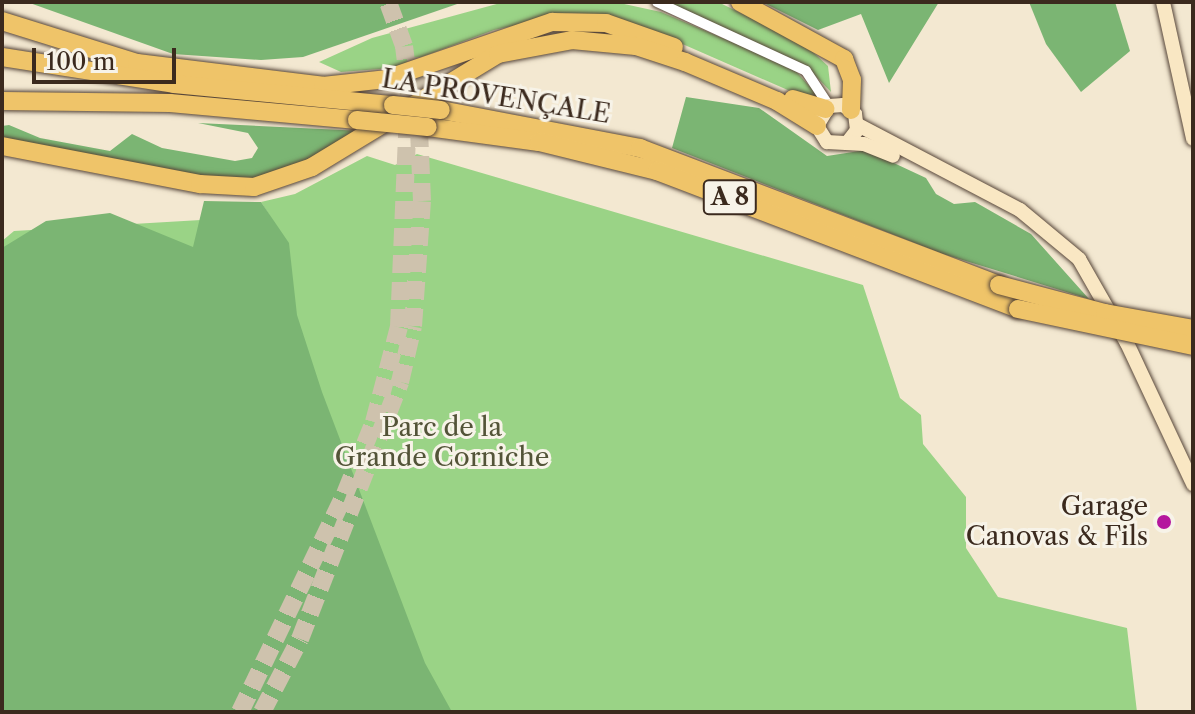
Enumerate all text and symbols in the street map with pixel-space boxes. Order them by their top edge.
scale bar [36,32,180,82]
text: 100 m [46,47,115,76]
street label: LA PROVENÇALE [379,63,613,131]
road number: A 8 [702,177,758,217]
park label: Parc de la Grande Corniche [335,412,549,474]
place label: Garage Canovas & Fils [966,491,1148,552]
marker: Garage Canovas & Fils [1155,513,1173,531]

